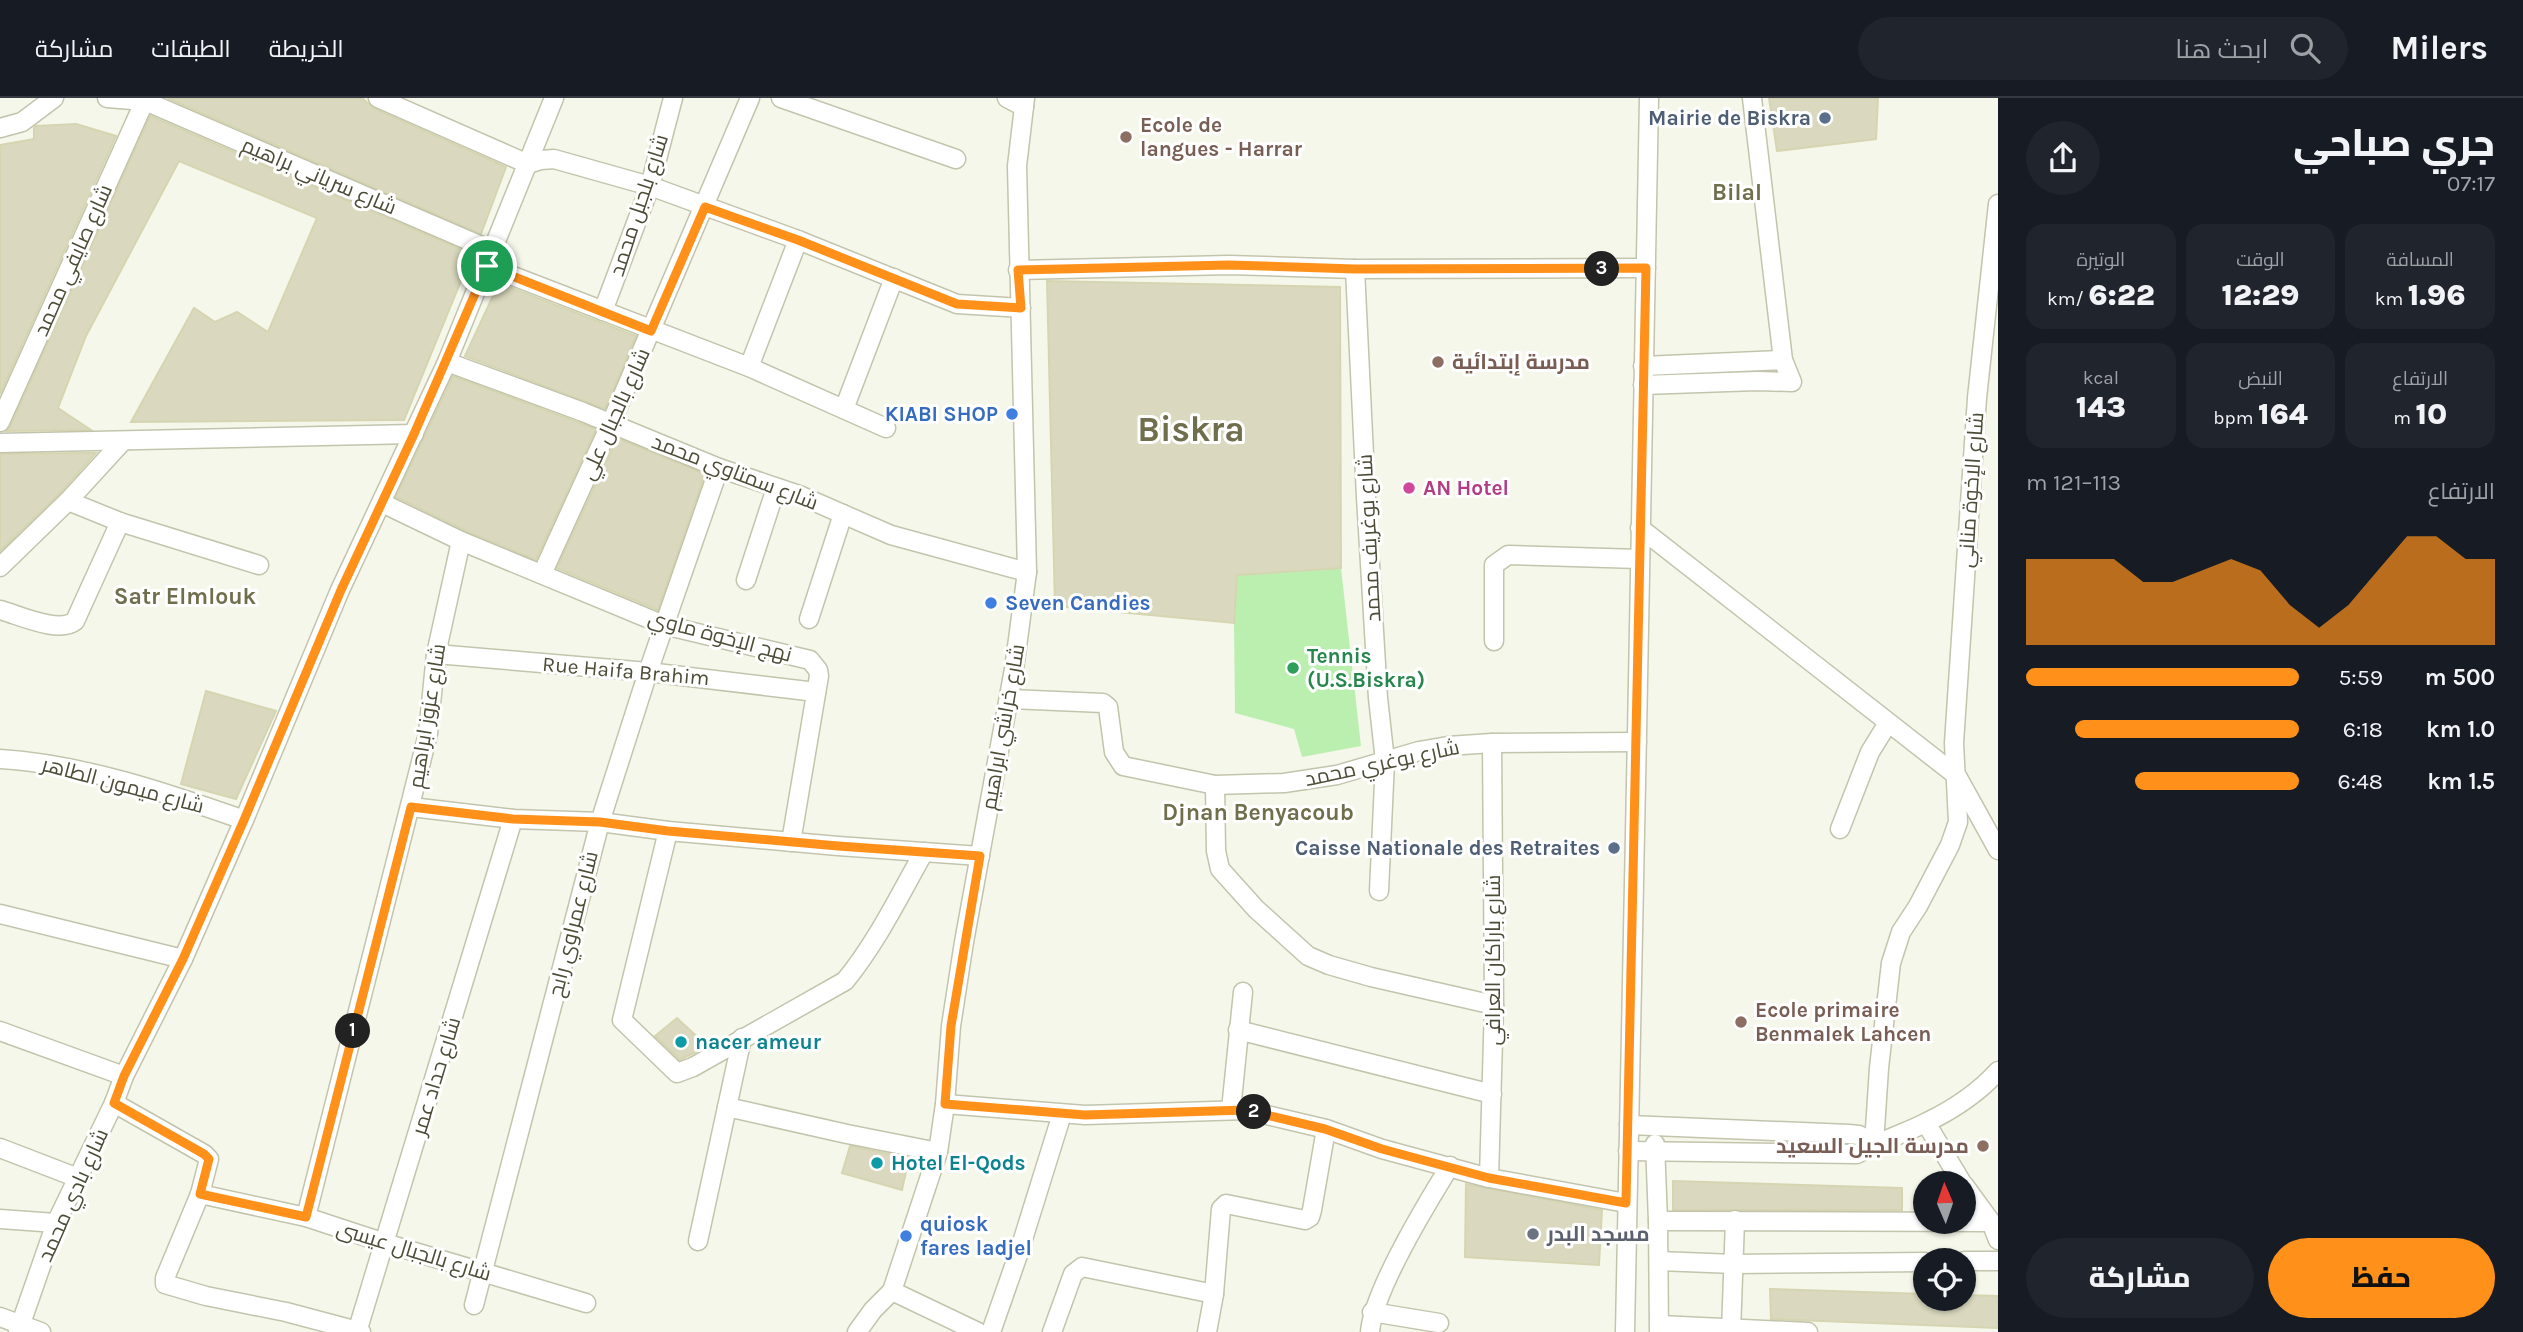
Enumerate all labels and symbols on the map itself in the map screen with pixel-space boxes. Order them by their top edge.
place label: Mairie de Biskra [1648,106,1811,130]
marker: Mairie de Biskra [1817,110,1833,126]
place label: Ecole de langues - Harrar [1140,113,1303,161]
marker: Ecole de langues - Harrar [1118,129,1134,145]
street label: شارع بلجبل محمد [605,131,675,280]
street label: شارع سرياني براهيم [236,133,400,223]
district label: Bilal [1712,179,1762,206]
street label: شارع صايفي محمد [29,181,121,341]
pin [457,236,517,296]
pin: 3 [1584,252,1620,286]
street label: شارع بالجبال علي [575,344,658,485]
place label: مدرسة إبتدائية [1452,350,1590,376]
marker: مدرسة إبتدائية [1430,354,1446,370]
place label: KIABI SHOP [885,402,998,426]
marker: KIABI SHOP [1004,406,1020,422]
district label: Biskra [1137,409,1245,450]
street label: شارع الإخوة مناني [1954,411,1992,569]
street label: شارع سمتاوي محمد [647,429,822,519]
street label: شارع بوغريف محمد [1353,453,1387,623]
place label: AN Hotel [1423,476,1509,500]
marker: AN Hotel [1401,480,1417,496]
district label: Satr Elmlouk [114,583,257,610]
place label: Seven Candies [1005,591,1151,615]
marker: Seven Candies [983,595,999,611]
street label: نهج الإخوة ماوي [644,605,794,671]
street label: شارع عزوز ابراهيم [404,642,452,790]
street label: شارع خراشي ابراهيم [977,642,1032,812]
place label: Tennis (U.S.Biskra) [1307,644,1425,692]
street label: Rue Haifa Brahim [541,652,711,690]
marker: Tennis (U.S.Biskra) [1285,660,1301,676]
street label: شارع بوغري محمد [1302,735,1462,795]
street label: شارع ميمون الطاهر [38,752,207,820]
district label: Djnan Benyacoub [1162,799,1354,826]
place label: Caisse Nationale des Retraites [1295,836,1600,860]
marker: Caisse Nationale des Retraites [1606,840,1622,856]
street label: شارع عمراوي رابح [543,849,607,1000]
street label: شارع باراكان العرافي [1481,875,1509,1045]
place label: Ecole primaire Benmalek Lahcen [1755,998,1931,1046]
pin: 1 [336,1014,370,1048]
street label: شارع حداد عمر [406,1014,467,1140]
marker: Ecole primaire Benmalek Lahcen [1733,1014,1749,1030]
place label: nacer ameur [695,1030,822,1054]
marker: nacer ameur [673,1034,689,1050]
pin: 2 [1236,1094,1272,1130]
street label: شارع بادي محمد [33,1125,117,1267]
place label: مدرسة الجيل السعيد [1776,1134,1969,1158]
marker: مدرسة الجيل السعيد [1975,1138,1991,1154]
place label: Hotel El-Qods [891,1151,1026,1175]
marker: Hotel El-Qods [869,1155,885,1171]
north arrow [1913,1171,1976,1234]
place label: quiosk fares ladjel [920,1212,1032,1260]
street label: شارع بالجبال عيسى [333,1216,494,1288]
place label: مسجد البدر [1546,1222,1650,1246]
marker: مسجد البدر [1525,1226,1541,1242]
marker: quiosk fares ladjel [898,1228,914,1244]

